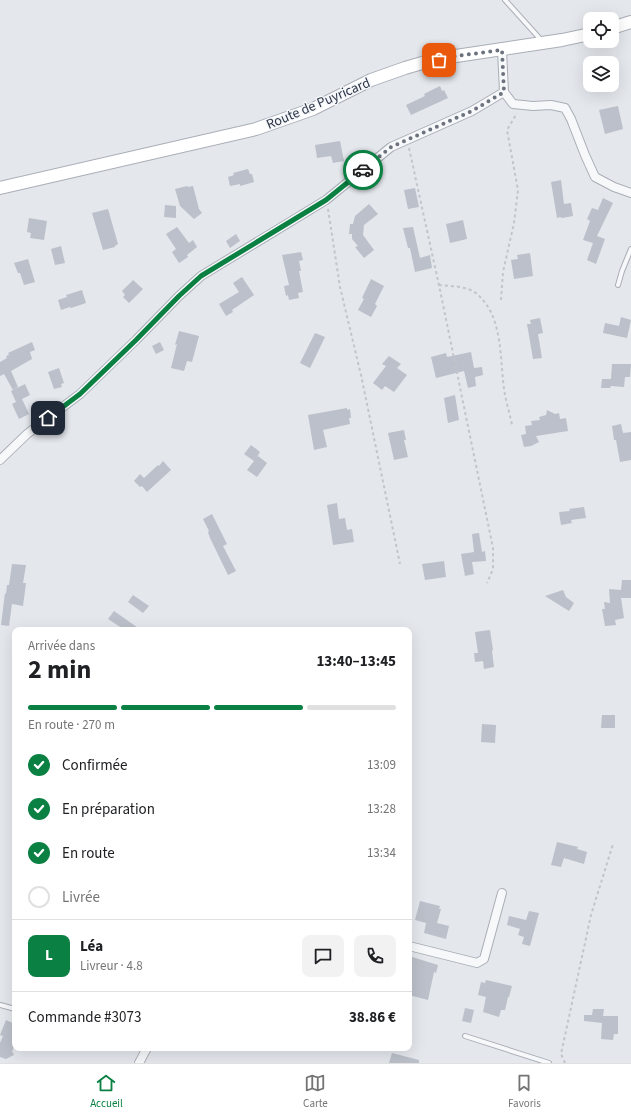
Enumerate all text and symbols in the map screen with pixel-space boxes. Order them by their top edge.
map controls [583,12,619,92]
button: locate [583,12,619,48]
pin [422,43,456,77]
icon: bag [428,49,450,71]
button: layers [583,56,619,92]
street label: Route de Puyricard [263,73,373,135]
courier [343,150,383,190]
icon: car [352,159,374,181]
pin [31,401,65,435]
icon: home [37,407,59,429]
text: Arrivée dans [28,637,95,655]
text: 2 min [28,651,91,688]
text: 13:40–13:45 [316,651,396,672]
text: En route · 270 m [28,716,115,734]
icon: check [28,754,50,776]
text: Confirmée [62,755,128,776]
text: 13:09 [367,756,396,774]
icon: check [28,798,50,820]
text: En préparation [62,799,155,820]
text: 13:28 [367,800,396,818]
icon: check [28,842,50,864]
text: En route [62,843,115,864]
text: 13:34 [367,844,396,862]
text: Livrée [62,887,100,908]
button: chat [302,935,344,977]
button: phone [354,935,396,977]
text: Léa [80,936,103,957]
text: L [45,945,53,966]
text: Livreur · 4.8 [80,957,143,975]
text: Commande #3073 [28,1007,141,1028]
text: 38.86 € [349,1007,396,1028]
tab: Accueil [90,1072,123,1111]
tab: Carte [303,1072,328,1111]
tab: Favoris [508,1072,541,1111]

